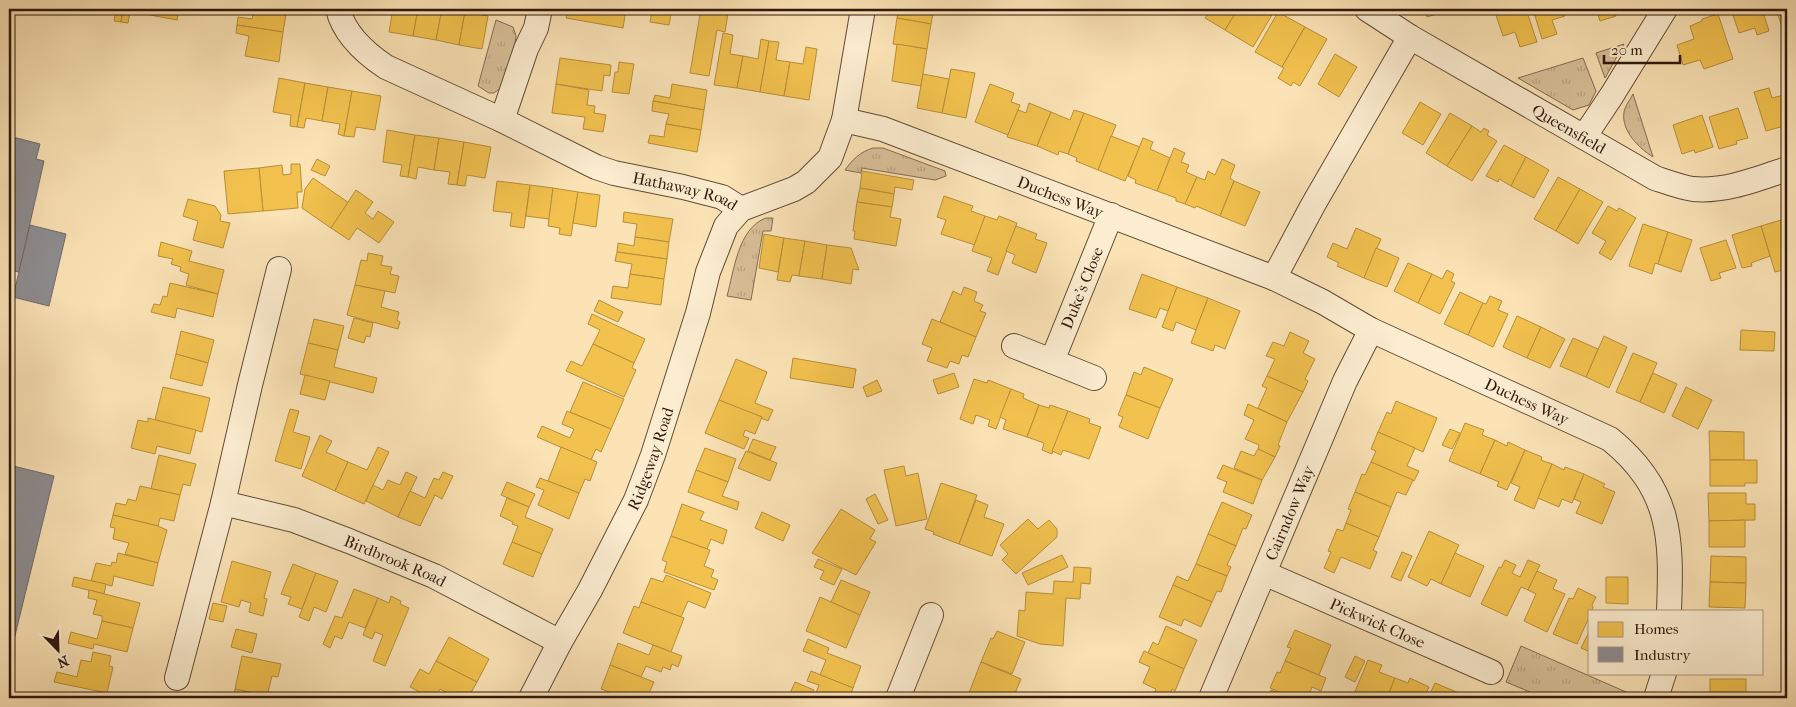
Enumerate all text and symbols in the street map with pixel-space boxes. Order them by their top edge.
scale bar [1604,32,1680,64]
text: 20 m [1611,41,1643,59]
street label: Queensfield [1529,100,1610,158]
street label: Hathaway Road [631,168,741,215]
street label: Duchess Way [1015,172,1106,222]
street label: Duke's Close [1057,244,1107,332]
street label: Duchess Way [1482,374,1572,429]
street label: Ridgeway Road [623,405,678,513]
street label: Cairndow Way [1261,462,1318,563]
street label: Birdbrook Road [341,531,450,591]
street label: Pickwick Close [1327,594,1428,652]
legend [1588,610,1764,674]
text: Homes [1634,620,1679,638]
north arrow [32,624,82,674]
text: Industry [1634,646,1691,664]
text: N [54,652,71,672]

